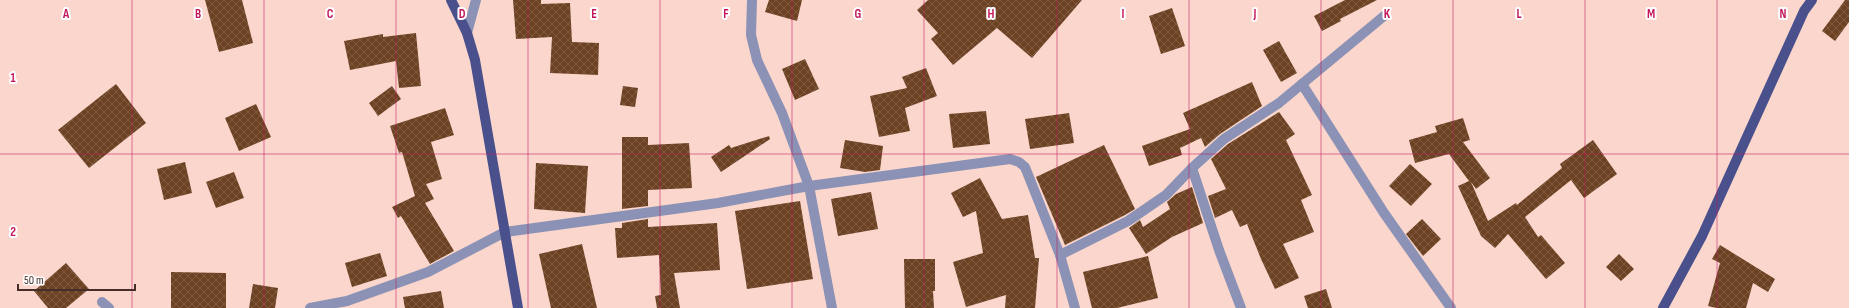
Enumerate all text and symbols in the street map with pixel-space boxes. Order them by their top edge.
text: A [62,6,70,22]
text: B [195,6,201,22]
text: C [327,6,334,22]
text: D [459,6,466,22]
text: E [591,6,597,22]
text: F [723,6,729,22]
text: G [855,6,862,22]
text: H [988,6,995,22]
text: I [1122,6,1125,22]
text: J [1253,6,1257,22]
text: K [1384,6,1391,22]
text: L [1516,6,1522,22]
text: M [1647,6,1655,22]
text: N [1780,6,1787,22]
text: 1 [10,70,16,86]
text: 2 [10,224,16,240]
scale bar [18,266,135,292]
text: 50 m [24,273,44,288]

